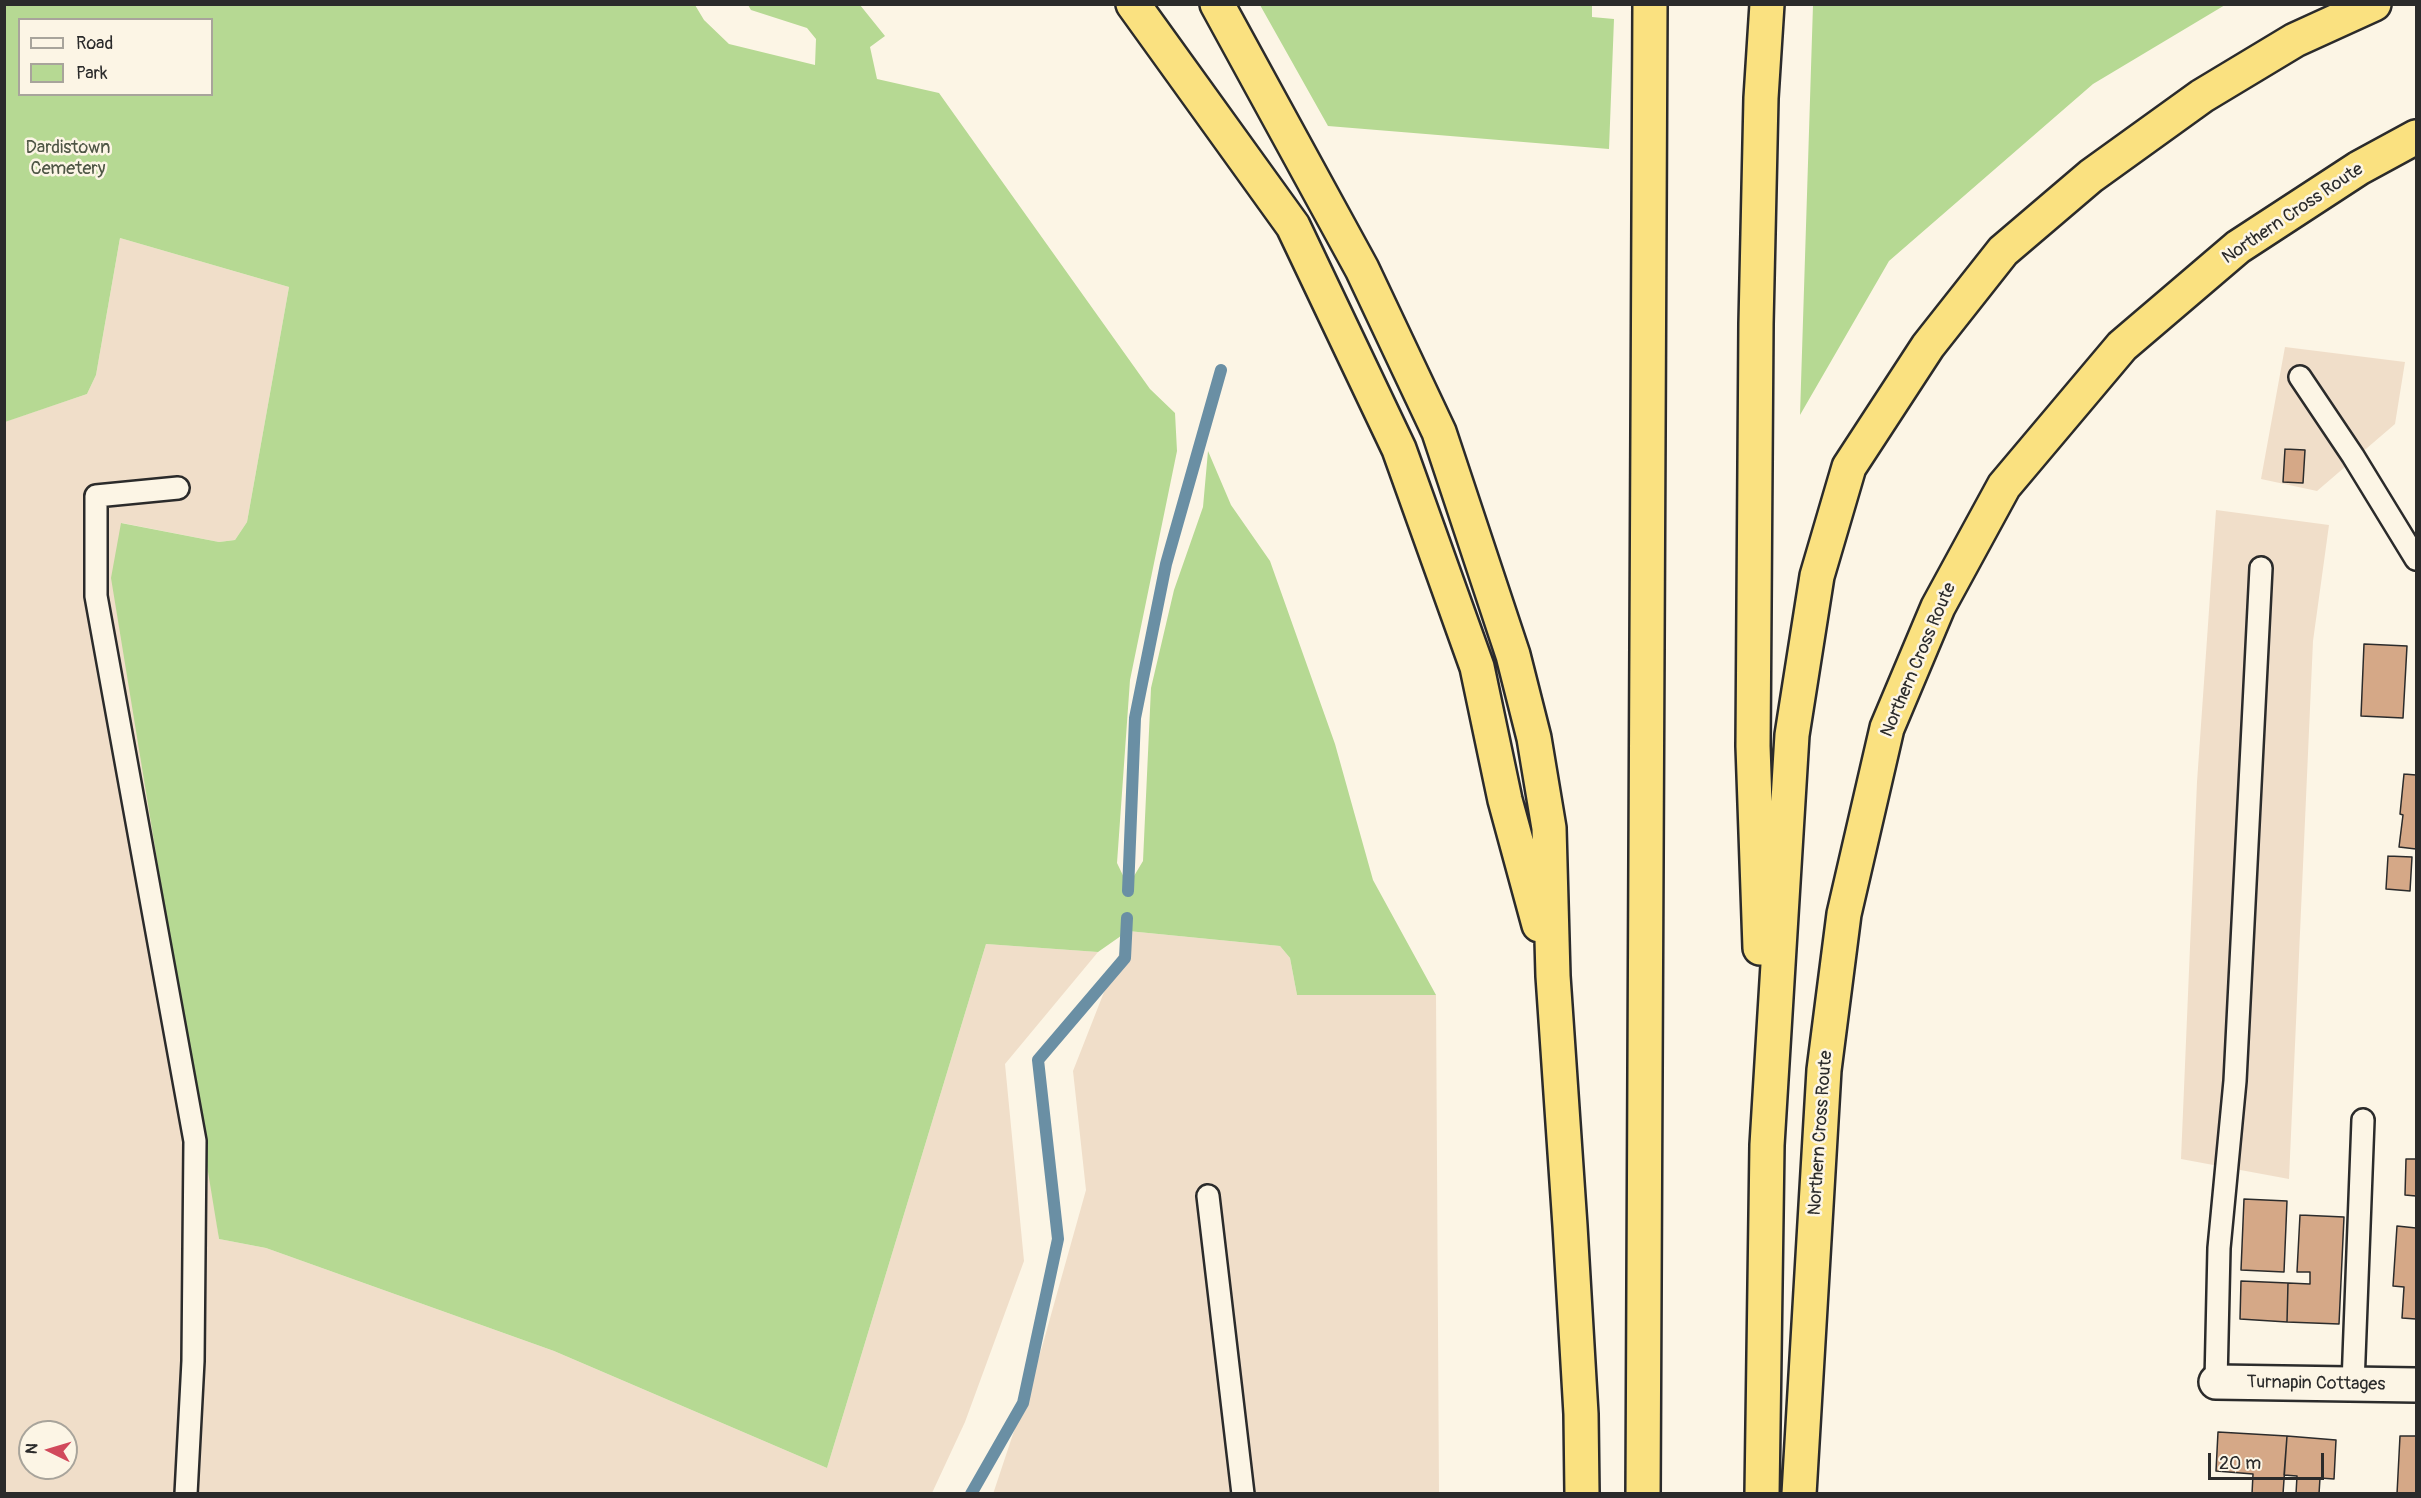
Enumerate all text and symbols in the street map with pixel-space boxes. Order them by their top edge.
legend [18,18,213,96]
text: Road [76,32,113,55]
text: Park [76,62,108,85]
park label: Dardistown Cemetery [26,137,110,180]
street label: Northern Cross Route [2218,159,2368,269]
street label: Northern Cross Route [1877,580,1961,740]
street label: Northern Cross Route [1804,1050,1838,1216]
street label: Turnapin Cottages [2246,1372,2386,1396]
north arrow [18,1420,78,1480]
scale bar [2211,1441,2326,1479]
text: N [22,1442,42,1455]
text: 20 m [2219,1452,2261,1475]

